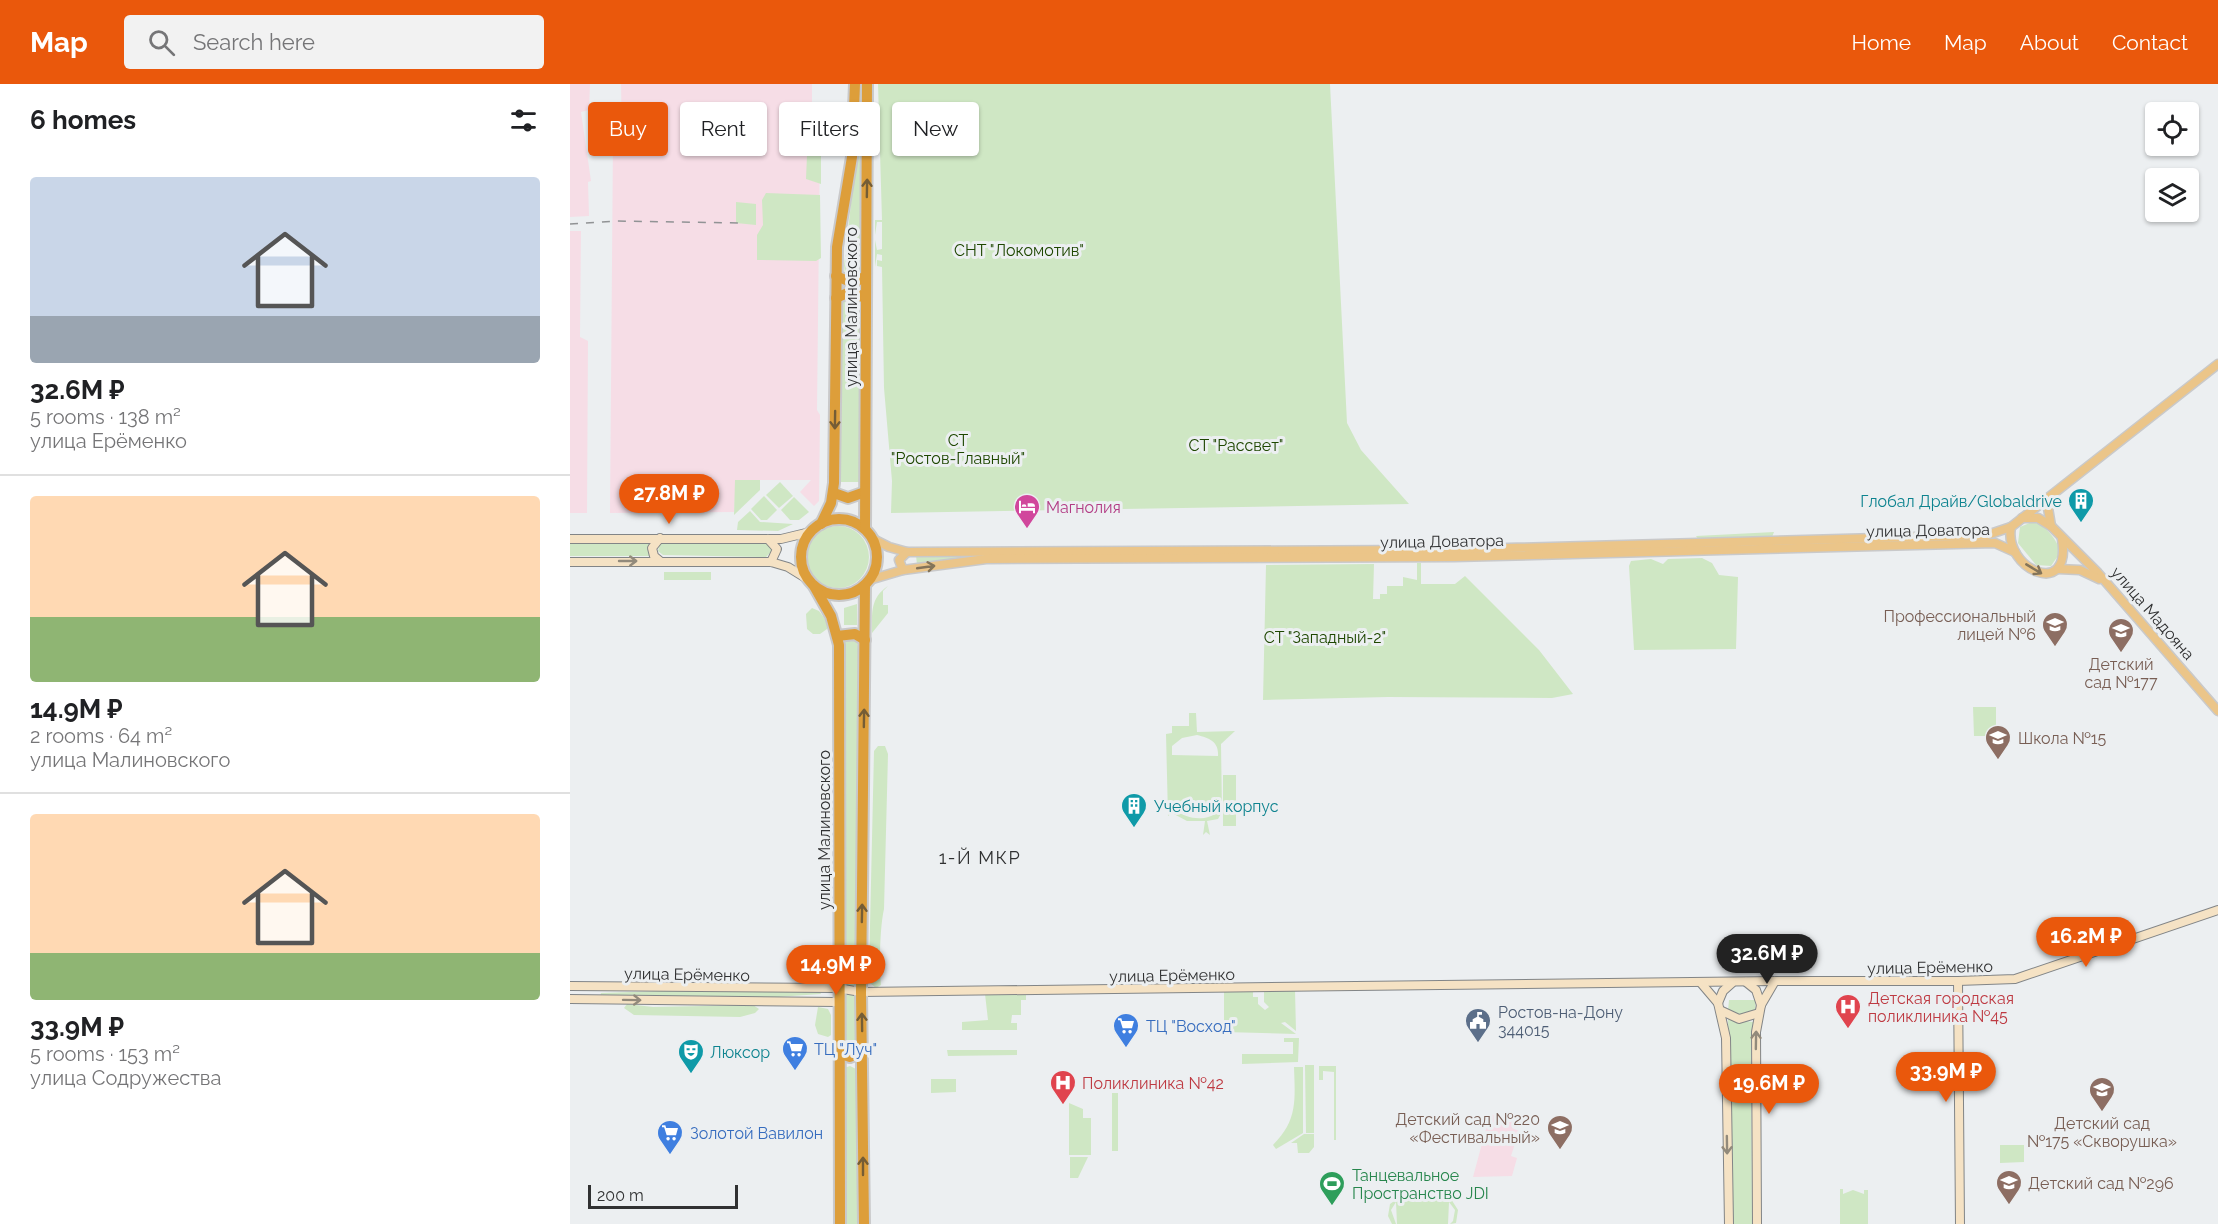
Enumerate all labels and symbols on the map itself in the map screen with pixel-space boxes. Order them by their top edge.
one-way arrow [861,179,872,199]
street label: улица Малиновского [842,227,861,387]
park label: СНТ "Локомотив" [954,241,1084,260]
one-way arrow [829,409,841,429]
park label: СТ "Ростов-Главный" [891,431,1025,468]
park label: СТ "Рассвет" [1189,436,1283,455]
pin: 27.8M ₽ [614,474,724,525]
building icon: Глобал Драйв/Globaldrive [2066,486,2096,524]
hotel icon: Магнолия [1012,492,1042,530]
place label: Глобал Драйв/Globaldrive [1860,492,2062,511]
place label: Магнолия [1046,498,1121,517]
street label: улица Доватора [1866,520,1990,541]
street label: улица Доватора [1380,531,1504,552]
one-way arrow [618,555,638,567]
one-way arrow [916,561,936,572]
street label: улица Мадояна [2107,563,2198,664]
one-way arrow [2025,564,2042,576]
place label: Профессиональный лицей №6 [1883,607,2036,644]
school or university icon: Профессиональный лицей №6 [2040,610,2070,648]
school or university icon: Детский сад №177 [2106,616,2136,654]
park label: СТ "Западный-2" [1264,628,1386,647]
place label: Детский сад №177 [2085,655,2158,692]
one-way arrow [858,708,869,728]
school or university icon: Школа №15 [1983,723,2013,761]
place label: Школа №15 [2018,729,2107,748]
street label: улица Малиновского [815,750,834,910]
building icon: Учебный корпус [1119,791,1149,829]
place label: Учебный корпус [1154,797,1279,816]
district label: 1-Й МКР [939,847,1021,868]
one-way arrow [856,903,868,923]
pin: 16.2M ₽ [2031,917,2141,968]
pin: 32.6M ₽ [1712,934,1822,985]
pin: 14.9M ₽ [781,945,891,996]
street label: улица Ерёменко [1867,957,1993,978]
street label: улица Ерёменко [624,964,750,985]
street label: улица Ерёменко [1109,965,1235,986]
place label: Детская городская поликлиника №45 [1868,989,2014,1026]
hospital icon: Детская городская поликлиника №45 [1833,992,1863,1030]
one-way arrow [621,994,641,1005]
place label: Ростов-на-Дону 344015 [1498,1003,1623,1040]
public building icon: Ростов-на-Дону 344015 [1463,1006,1493,1044]
supermarket icon: ТЦ "Восход" [1111,1011,1141,1049]
one-way arrow [856,1013,867,1033]
place label: ТЦ "Восход" [1146,1017,1236,1036]
one-way arrow [1751,1030,1762,1050]
supermarket icon: ТЦ "Луч" [780,1034,810,1072]
theatre icon: Люксор [676,1037,706,1075]
place label: ТЦ "Луч" [814,1040,877,1059]
place label: Люксор [710,1043,770,1062]
pin: 33.9M ₽ [1891,1052,2001,1103]
pin: 19.6M ₽ [1714,1064,1824,1115]
hospital icon: Поликлиника №42 [1048,1068,1078,1106]
place label: Поликлиника №42 [1082,1074,1224,1093]
school or university icon: Детский сад №175 «Скворушка» [2087,1075,2117,1113]
place label: Детский сад №220 «Фестивальный» [1395,1110,1540,1147]
school or university icon: Детский сад №220 «Фестивальный» [1545,1113,1575,1151]
place label: Детский сад №175 «Скворушка» [2027,1114,2177,1151]
supermarket icon: Золотой Вавилон [655,1118,685,1156]
place label: Золотой Вавилон [690,1124,823,1143]
one-way arrow [1722,1134,1733,1154]
one-way arrow [857,1156,869,1176]
place label: Танцевальное Пространство JDI [1352,1166,1489,1203]
school or university icon: Детский сад №296 [1994,1168,2024,1206]
sports icon: Танцевальное Пространство JDI [1317,1169,1347,1207]
place label: Детский сад №296 [2028,1174,2174,1193]
scale bar [588,1182,738,1210]

